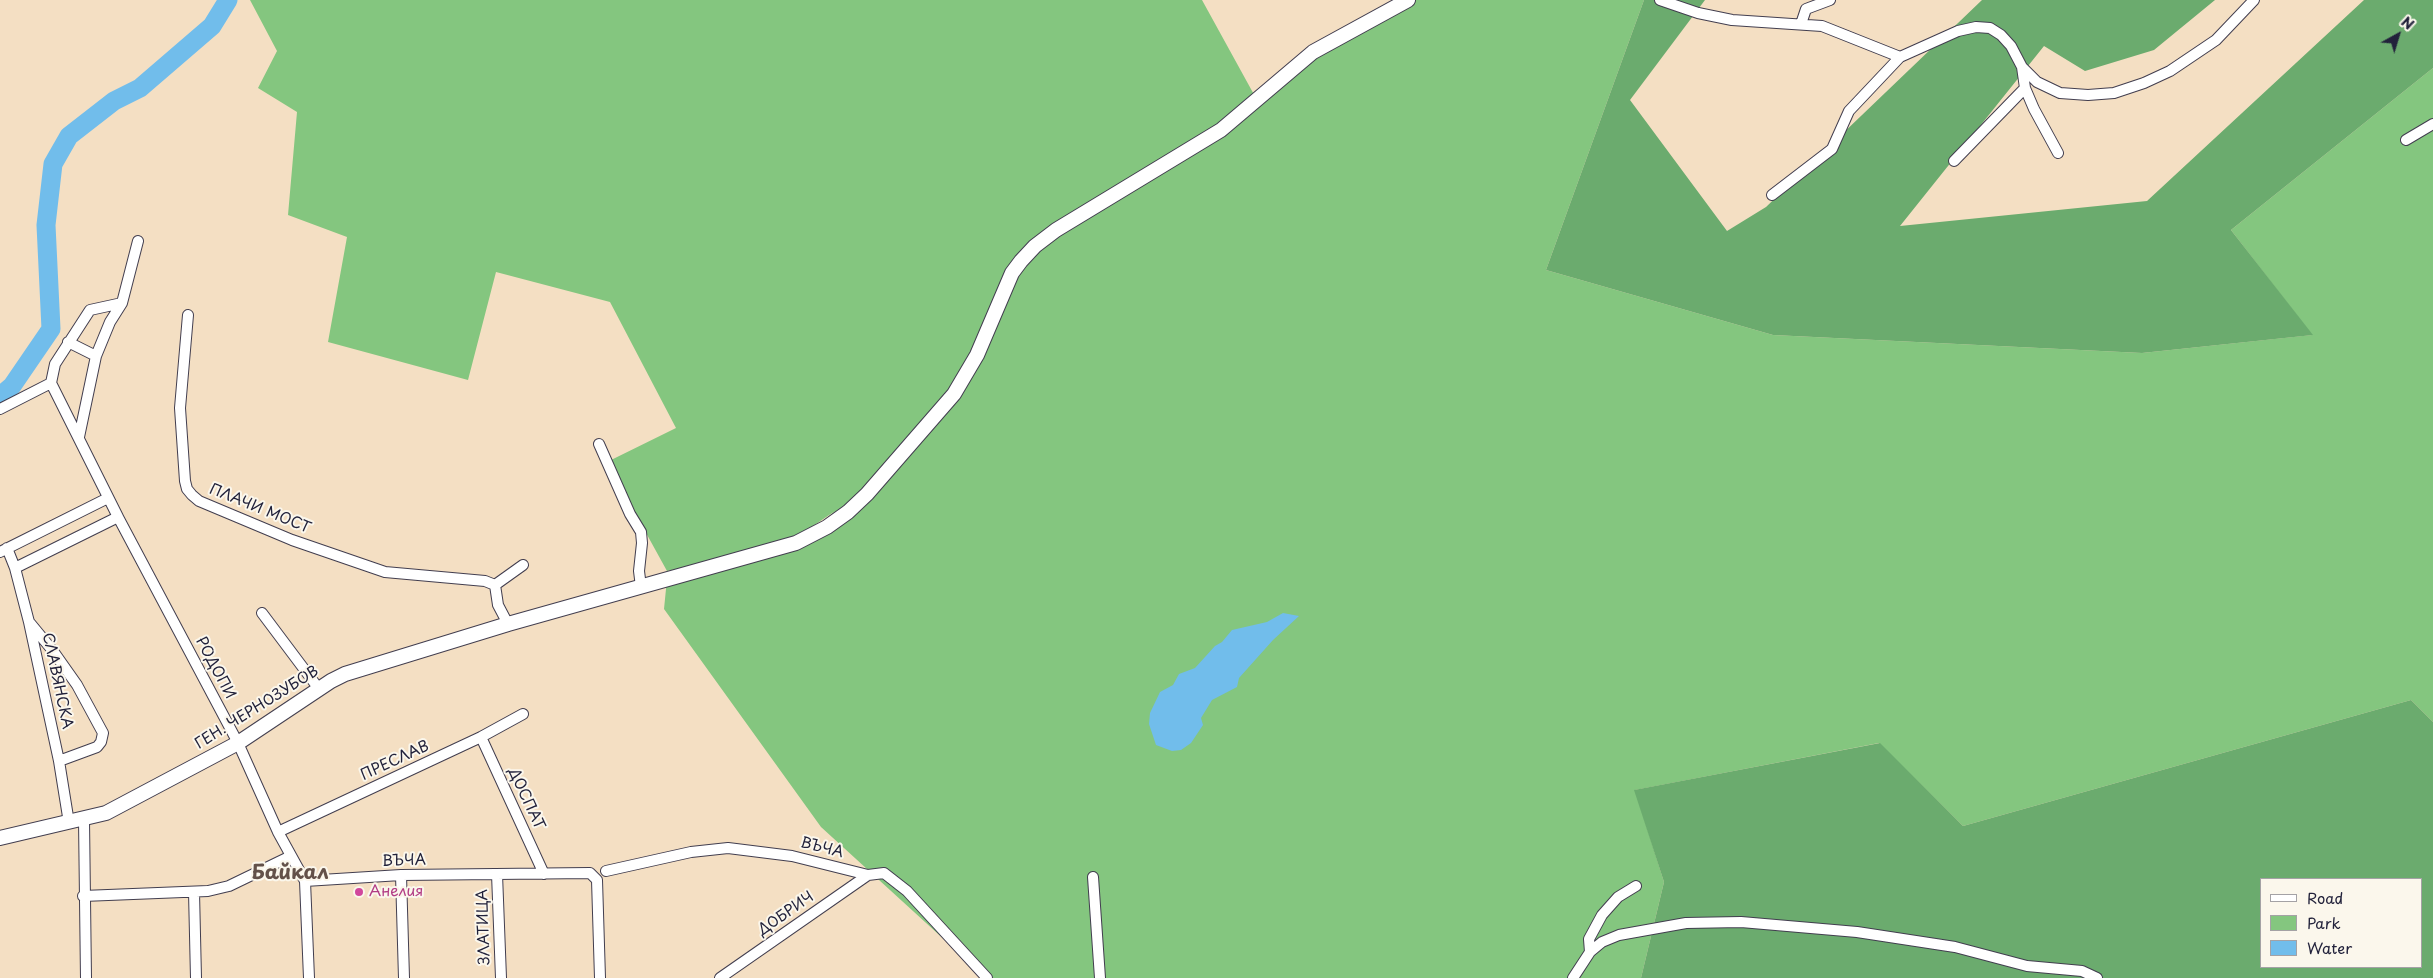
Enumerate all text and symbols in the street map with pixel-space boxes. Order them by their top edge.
north arrow [2373,10,2423,60]
text: N [2397,11,2419,35]
street label: ПЛАЧИ МОСТ [207,480,313,538]
street label: СЛАВЯНСКА [38,631,76,731]
street label: РОДОПИ [191,634,239,702]
street label: ГЕН. ЧЕРНОЗУБОВ [192,663,322,753]
street label: ПРЕСЛАВ [358,737,432,785]
street label: ДОСПАТ [504,765,548,833]
street label: ВЪЧА [798,834,846,862]
street label: ВЪЧА [382,851,426,871]
district label: Байкал [251,861,329,885]
legend [2260,878,2423,968]
place label: Анелия [369,883,423,901]
marker: Анелия [353,886,365,898]
text: Road [2307,886,2343,909]
street label: ДОБРИЧ [754,888,818,940]
street label: ЗЛАТИЦА [474,889,494,965]
text: Park [2307,911,2341,934]
text: Water [2307,936,2352,959]

